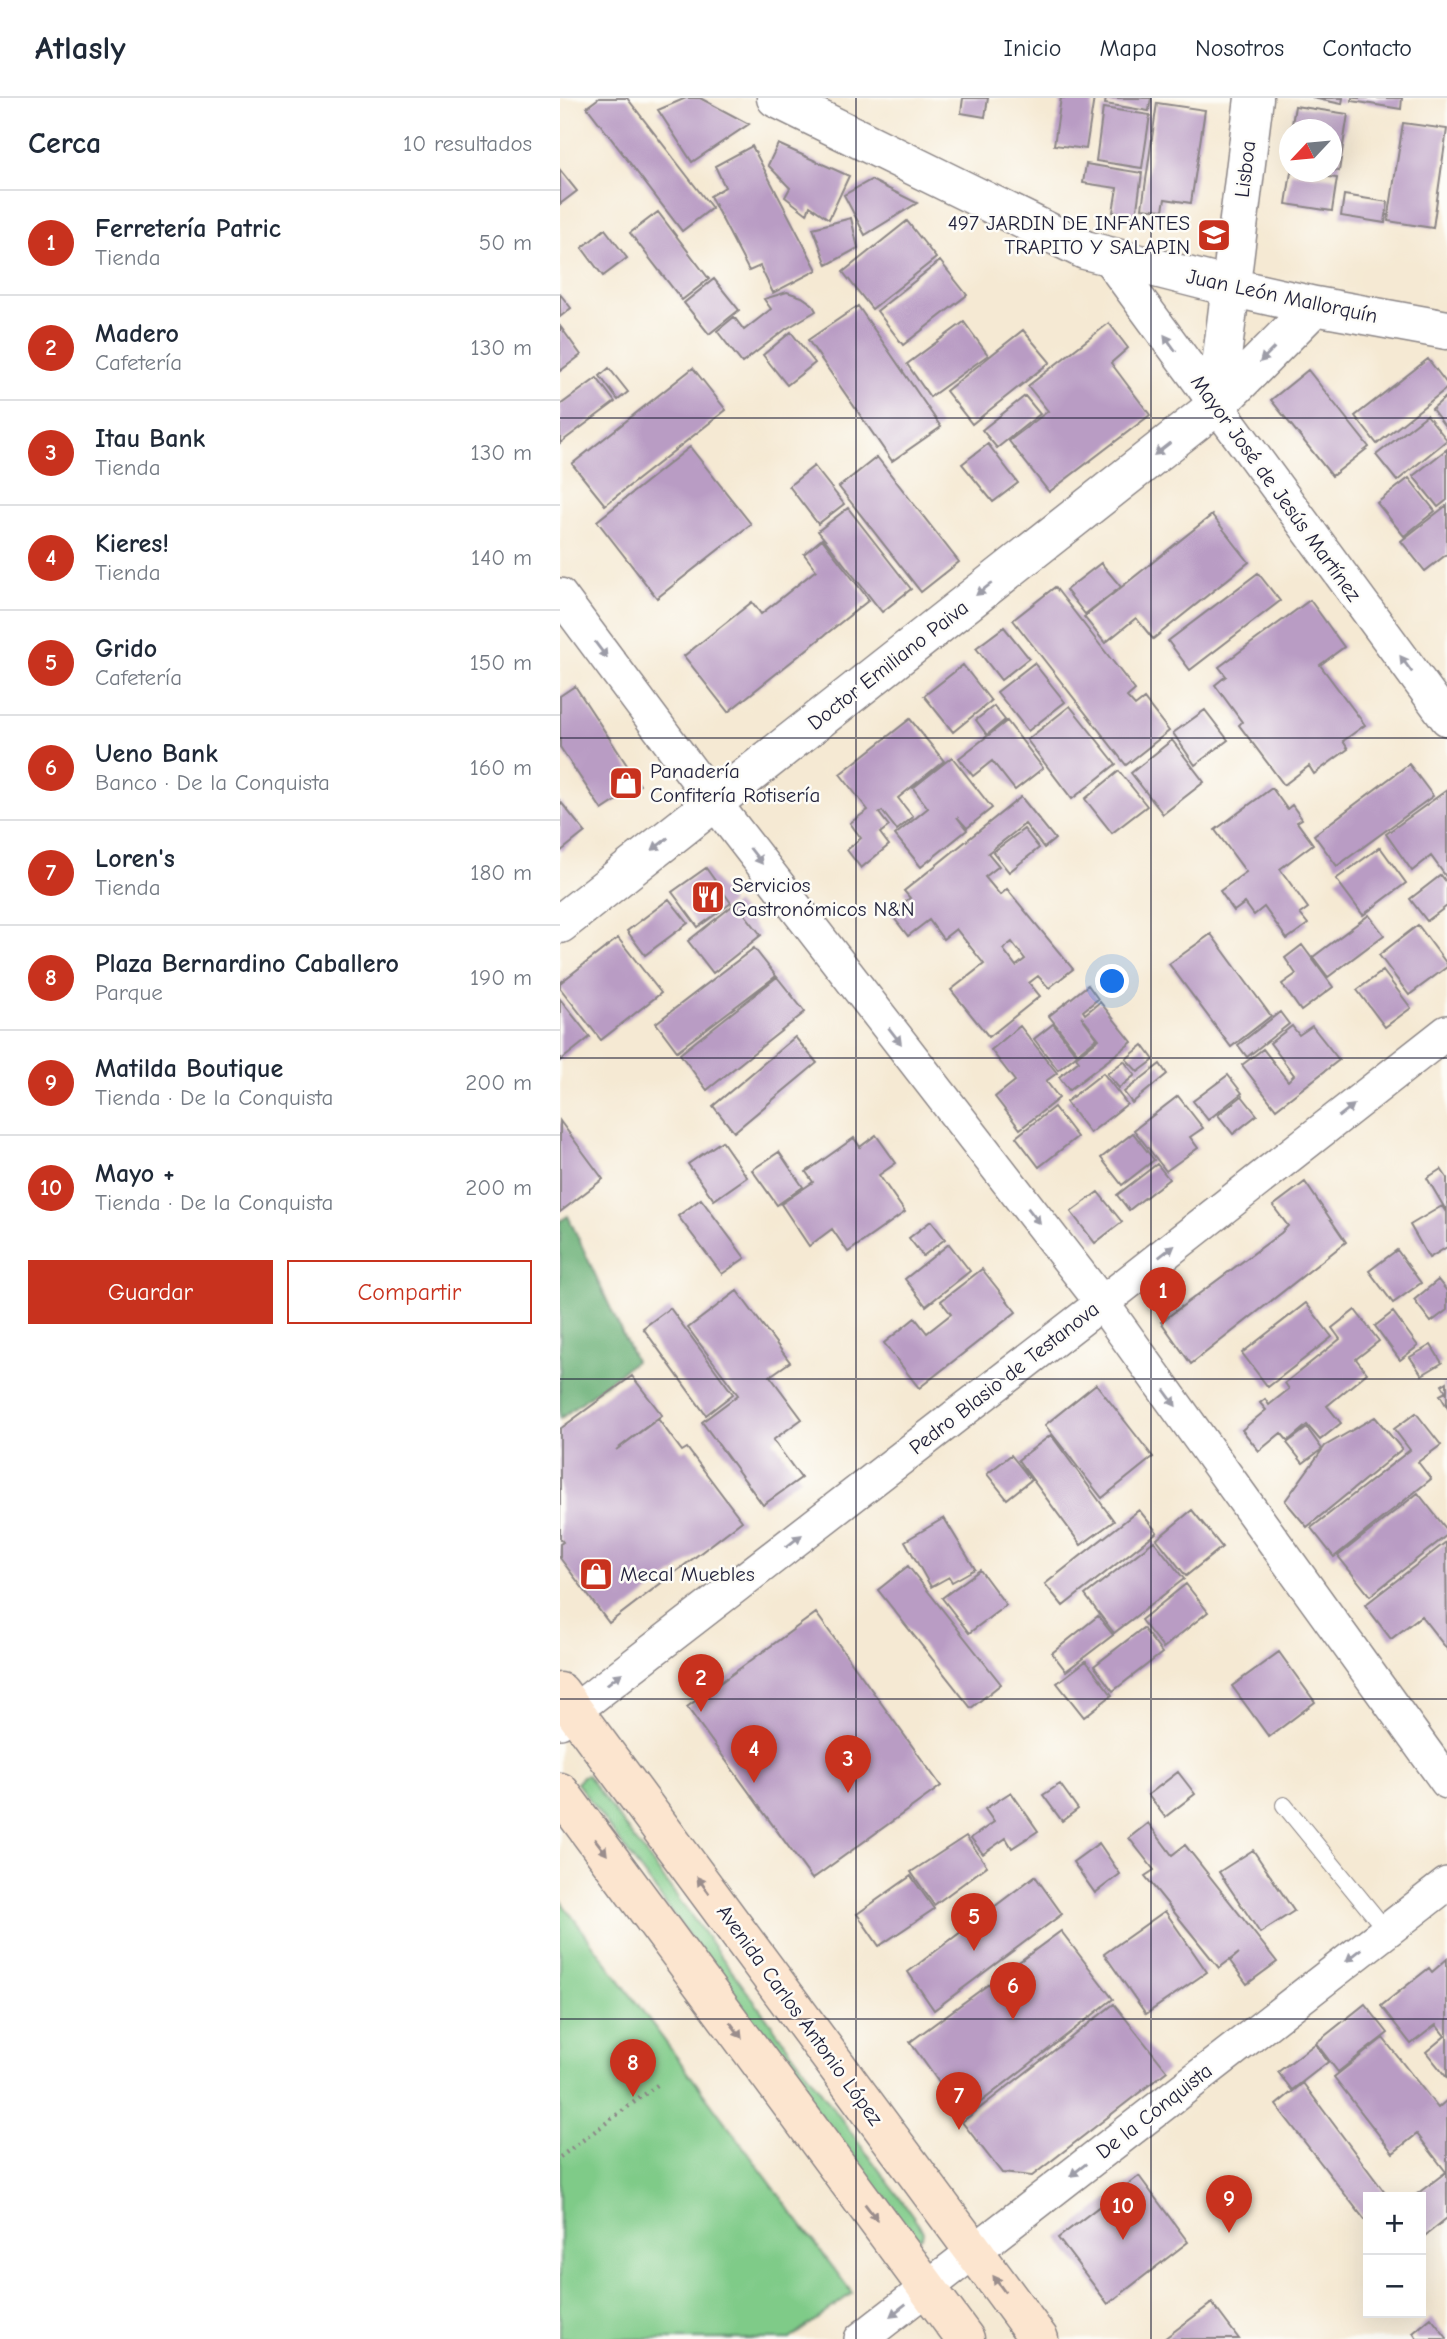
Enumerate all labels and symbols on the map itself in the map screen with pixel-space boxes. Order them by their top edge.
north arrow [1279,119,1342,182]
street label: Lisboa [1230,139,1260,199]
place label: 497 JARDIN DE INFANTES TRAPITO Y SALAPIN [948,211,1190,259]
school or university icon: 497 JARDIN DE INFANTES TRAPITO Y SALAPIN [1195,216,1233,254]
street label: Juan León Mallorquín [1184,264,1380,328]
one-way arrow [1163,334,1177,352]
one-way arrow [1259,346,1276,362]
street label: Mayor José de Jesús Martínez [1186,370,1366,606]
one-way arrow [1154,441,1172,456]
one-way arrow [975,582,993,597]
street label: Doctor Emiliano Paiva [803,595,973,735]
one-way arrow [593,641,607,659]
one-way arrow [1400,655,1414,673]
place label: Panadería Confitería Rotisería [650,759,820,807]
shop icon: Panadería Confitería Rotisería [607,764,645,802]
one-way arrow [652,837,670,852]
one-way arrow [748,847,762,865]
place label: Servicios Gastronómicos N&N [732,873,915,921]
restaurant icon: Servicios Gastronómicos N&N [689,878,727,916]
your location [1095,964,1129,998]
one-way arrow [888,1027,902,1045]
one-way arrow [1337,1103,1355,1118]
one-way arrow [1027,1207,1041,1225]
one-way arrow [1158,1244,1176,1259]
pin: 1 [1140,1267,1186,1325]
street label: Pedro Blasio de Testanova [904,1297,1104,1459]
one-way arrow [1163,1389,1177,1407]
one-way arrow [785,1534,803,1548]
shop icon: Mecal Muebles [577,1555,615,1593]
place label: Mecal Muebles [620,1562,755,1586]
pin: 2 [678,1654,724,1712]
one-way arrow [604,1672,622,1687]
pin: 4 [731,1725,777,1783]
pin: 3 [825,1735,871,1793]
one-way arrow [593,1838,607,1856]
one-way arrow [696,1875,710,1894]
pin: 5 [951,1893,997,1951]
street label: Avenida Carlos Antonio López [712,1900,888,2130]
one-way arrow [1345,1948,1363,1962]
pin: 6 [990,1962,1036,2020]
one-way arrow [729,2021,743,2039]
pin: 8 [610,2039,656,2097]
street label: De la Conquista [1091,2058,1217,2164]
pin: 7 [936,2072,982,2130]
one-way arrow [1069,2163,1087,2178]
pin: 9 [1206,2175,1252,2233]
pin: 10 [1100,2182,1146,2240]
one-way arrow [864,2203,879,2221]
one-way arrow [992,2275,1006,2293]
one-way arrow [890,2302,908,2317]

